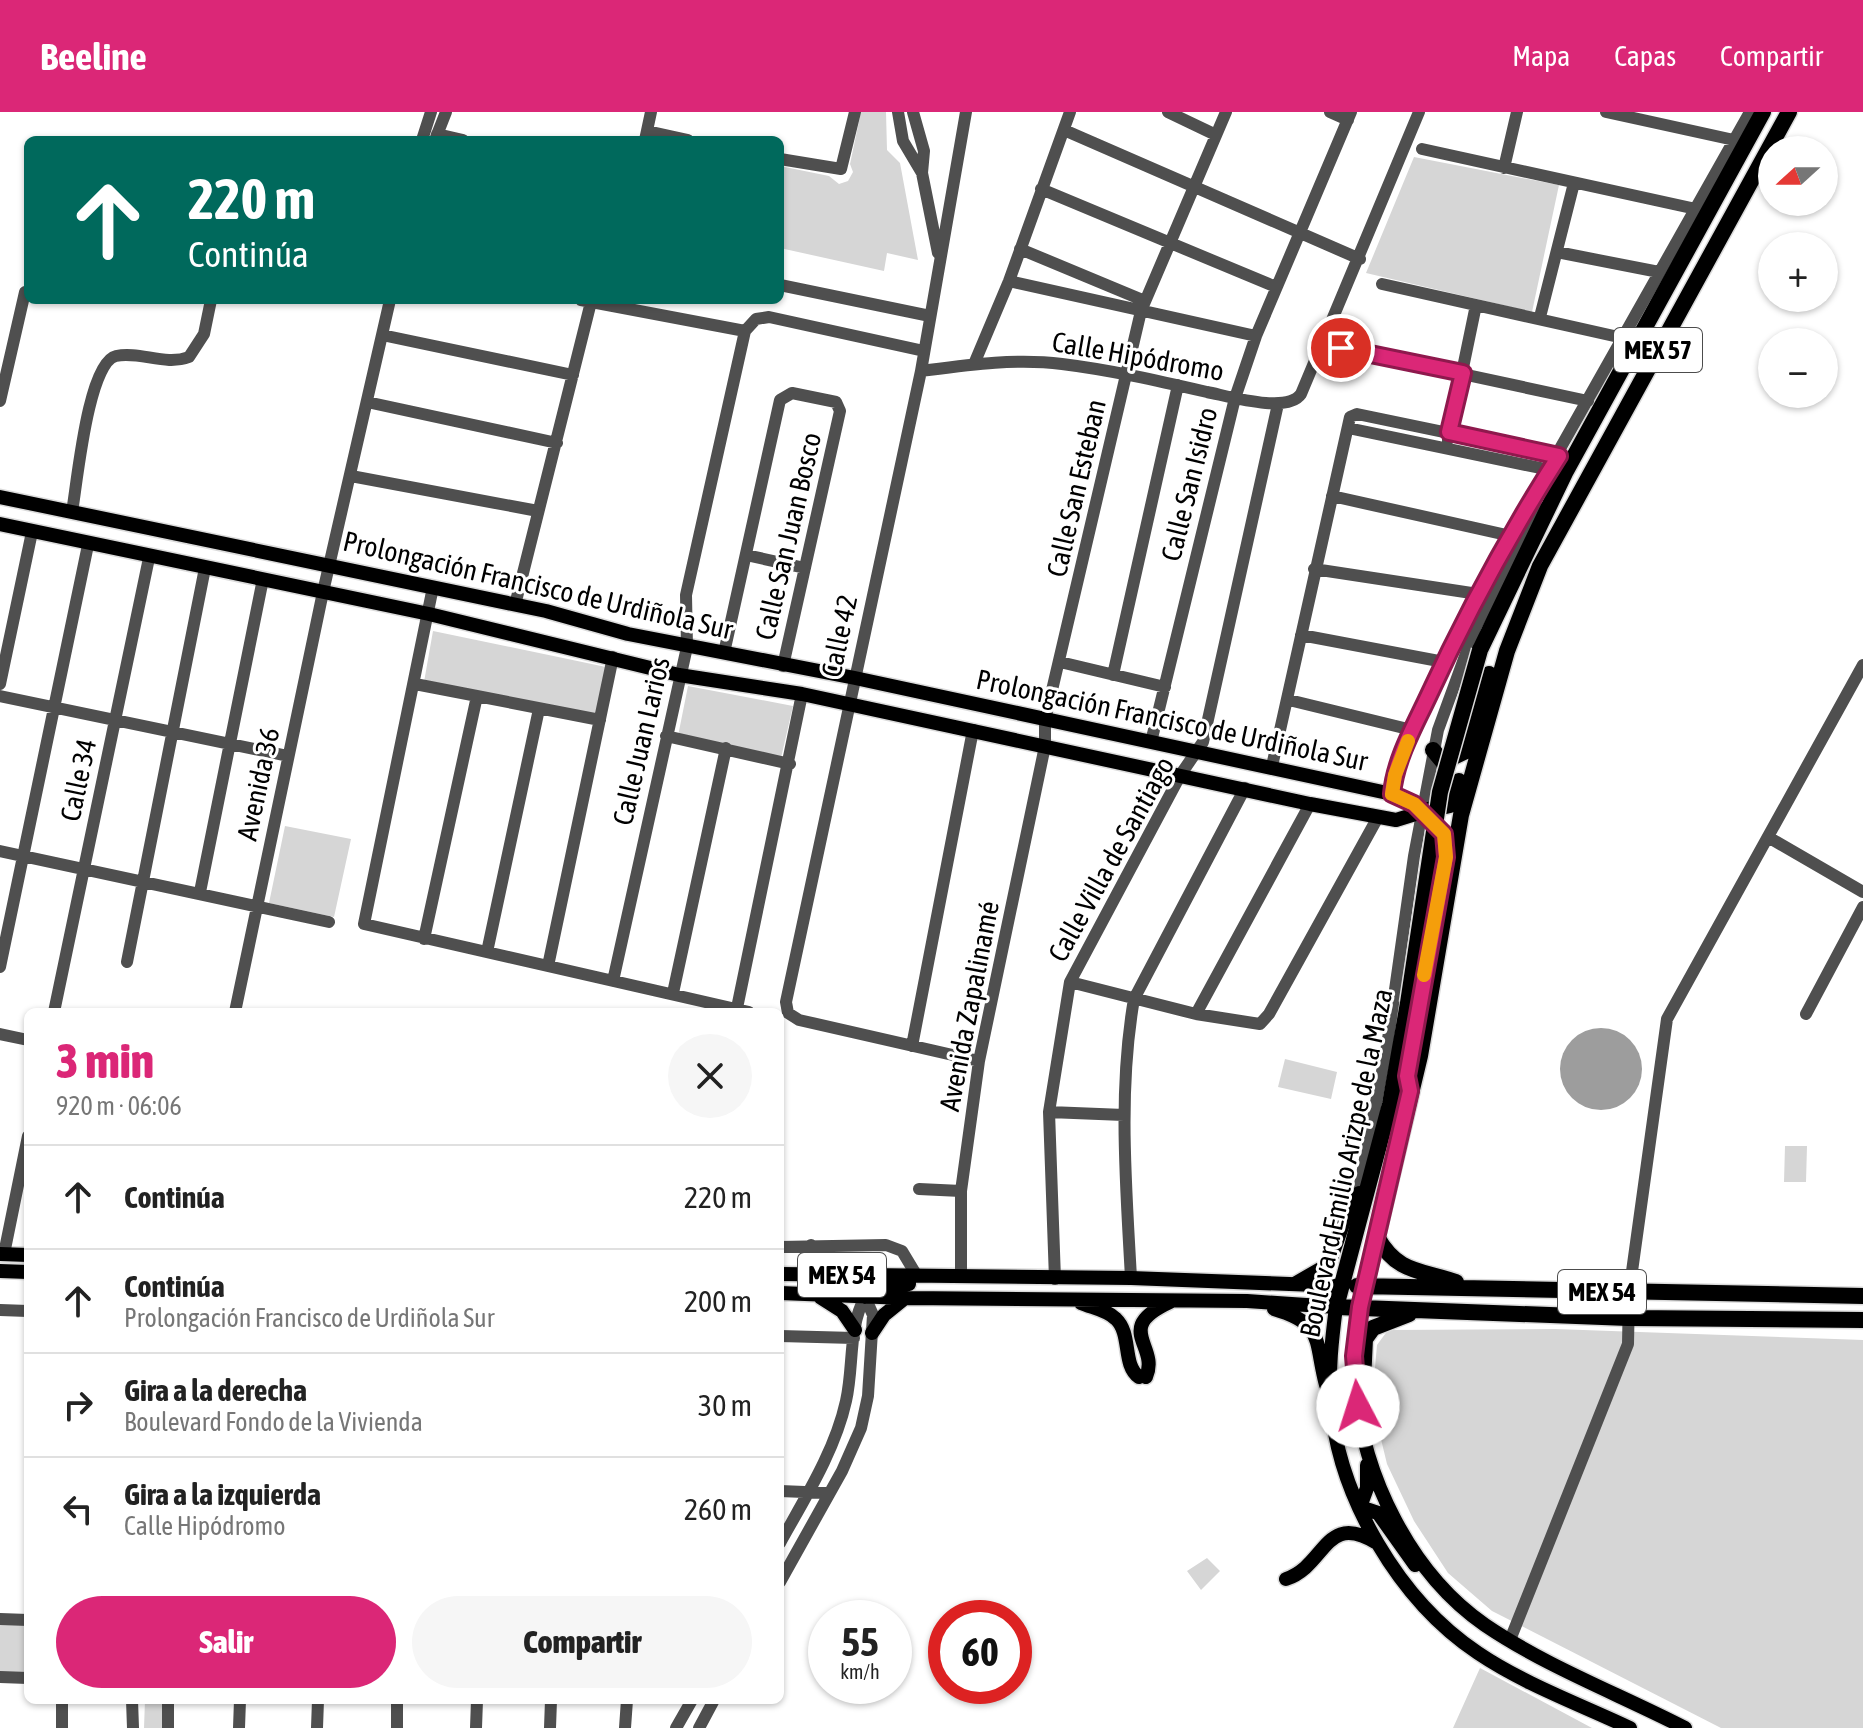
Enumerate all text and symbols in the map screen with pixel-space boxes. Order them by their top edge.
text: Beeline [40,35,147,78]
text: Mapa [1512,40,1570,72]
text: Capas [1614,40,1676,72]
text: Compartir [1720,40,1823,72]
north arrow [1758,136,1838,216]
map controls [1758,136,1838,408]
text: 220 m [188,167,315,231]
icon: ahead [56,168,160,272]
button: + [1758,232,1838,312]
text: Continúa [188,233,309,275]
pin [1307,314,1375,382]
street label: Calle Hipódromo [1050,325,1226,387]
icon: arrive [1319,326,1363,370]
road number: MEX 57 [1614,328,1702,372]
button: − [1758,328,1838,408]
street label: Calle San Esteban [1040,396,1112,580]
street label: Calle San Isidro [1154,404,1224,564]
street label: Calle San Juan Bosco [749,429,827,643]
street label: Prolongación Francisco de Urdiñola Sur [340,525,737,646]
street label: Calle 42 [815,592,863,680]
street label: Calle Juan Larios [606,654,676,828]
street label: Prolongación Francisco de Urdiñola Sur [974,663,1371,777]
street label: Avenida 36 [230,725,286,843]
street label: Calle 34 [54,736,102,824]
street label: Calle Villa de Santiago [1042,751,1180,967]
street label: Avenida Zapalinamé [933,898,1005,1114]
street label: Boulevard Emilio Arizpe de la Maza [1293,986,1399,1340]
text: 3 min [56,1033,154,1088]
button: close [668,1034,752,1118]
text: 920 m · 06:06 [56,1091,182,1121]
icon: ahead [56,1175,100,1219]
text: Continúa [124,1180,225,1214]
text: 220 m [684,1180,752,1214]
road number: MEX 54 [798,1253,886,1297]
text: Continúa [124,1269,225,1303]
road number: MEX 54 [1558,1270,1646,1314]
icon: ahead [56,1279,100,1323]
text: 200 m [684,1284,752,1318]
text: Prolongación Francisco de Urdiñola Sur [124,1303,494,1333]
position arrow [1316,1364,1400,1448]
text: Gira a la derecha [124,1373,307,1407]
icon: right [56,1383,100,1427]
text: 30 m [698,1388,752,1422]
text: Boulevard Fondo de la Vivienda [124,1407,423,1437]
text: Gira a la izquierda [124,1477,321,1511]
icon: left [56,1487,100,1531]
text: 260 m [684,1492,752,1526]
text: Calle Hipódromo [124,1511,285,1541]
button: Salir [56,1596,396,1688]
button: Compartir [412,1596,752,1688]
speed limit sign: 60 [928,1600,1032,1704]
text: 55 [841,1619,879,1664]
text: km/h [840,1660,880,1683]

